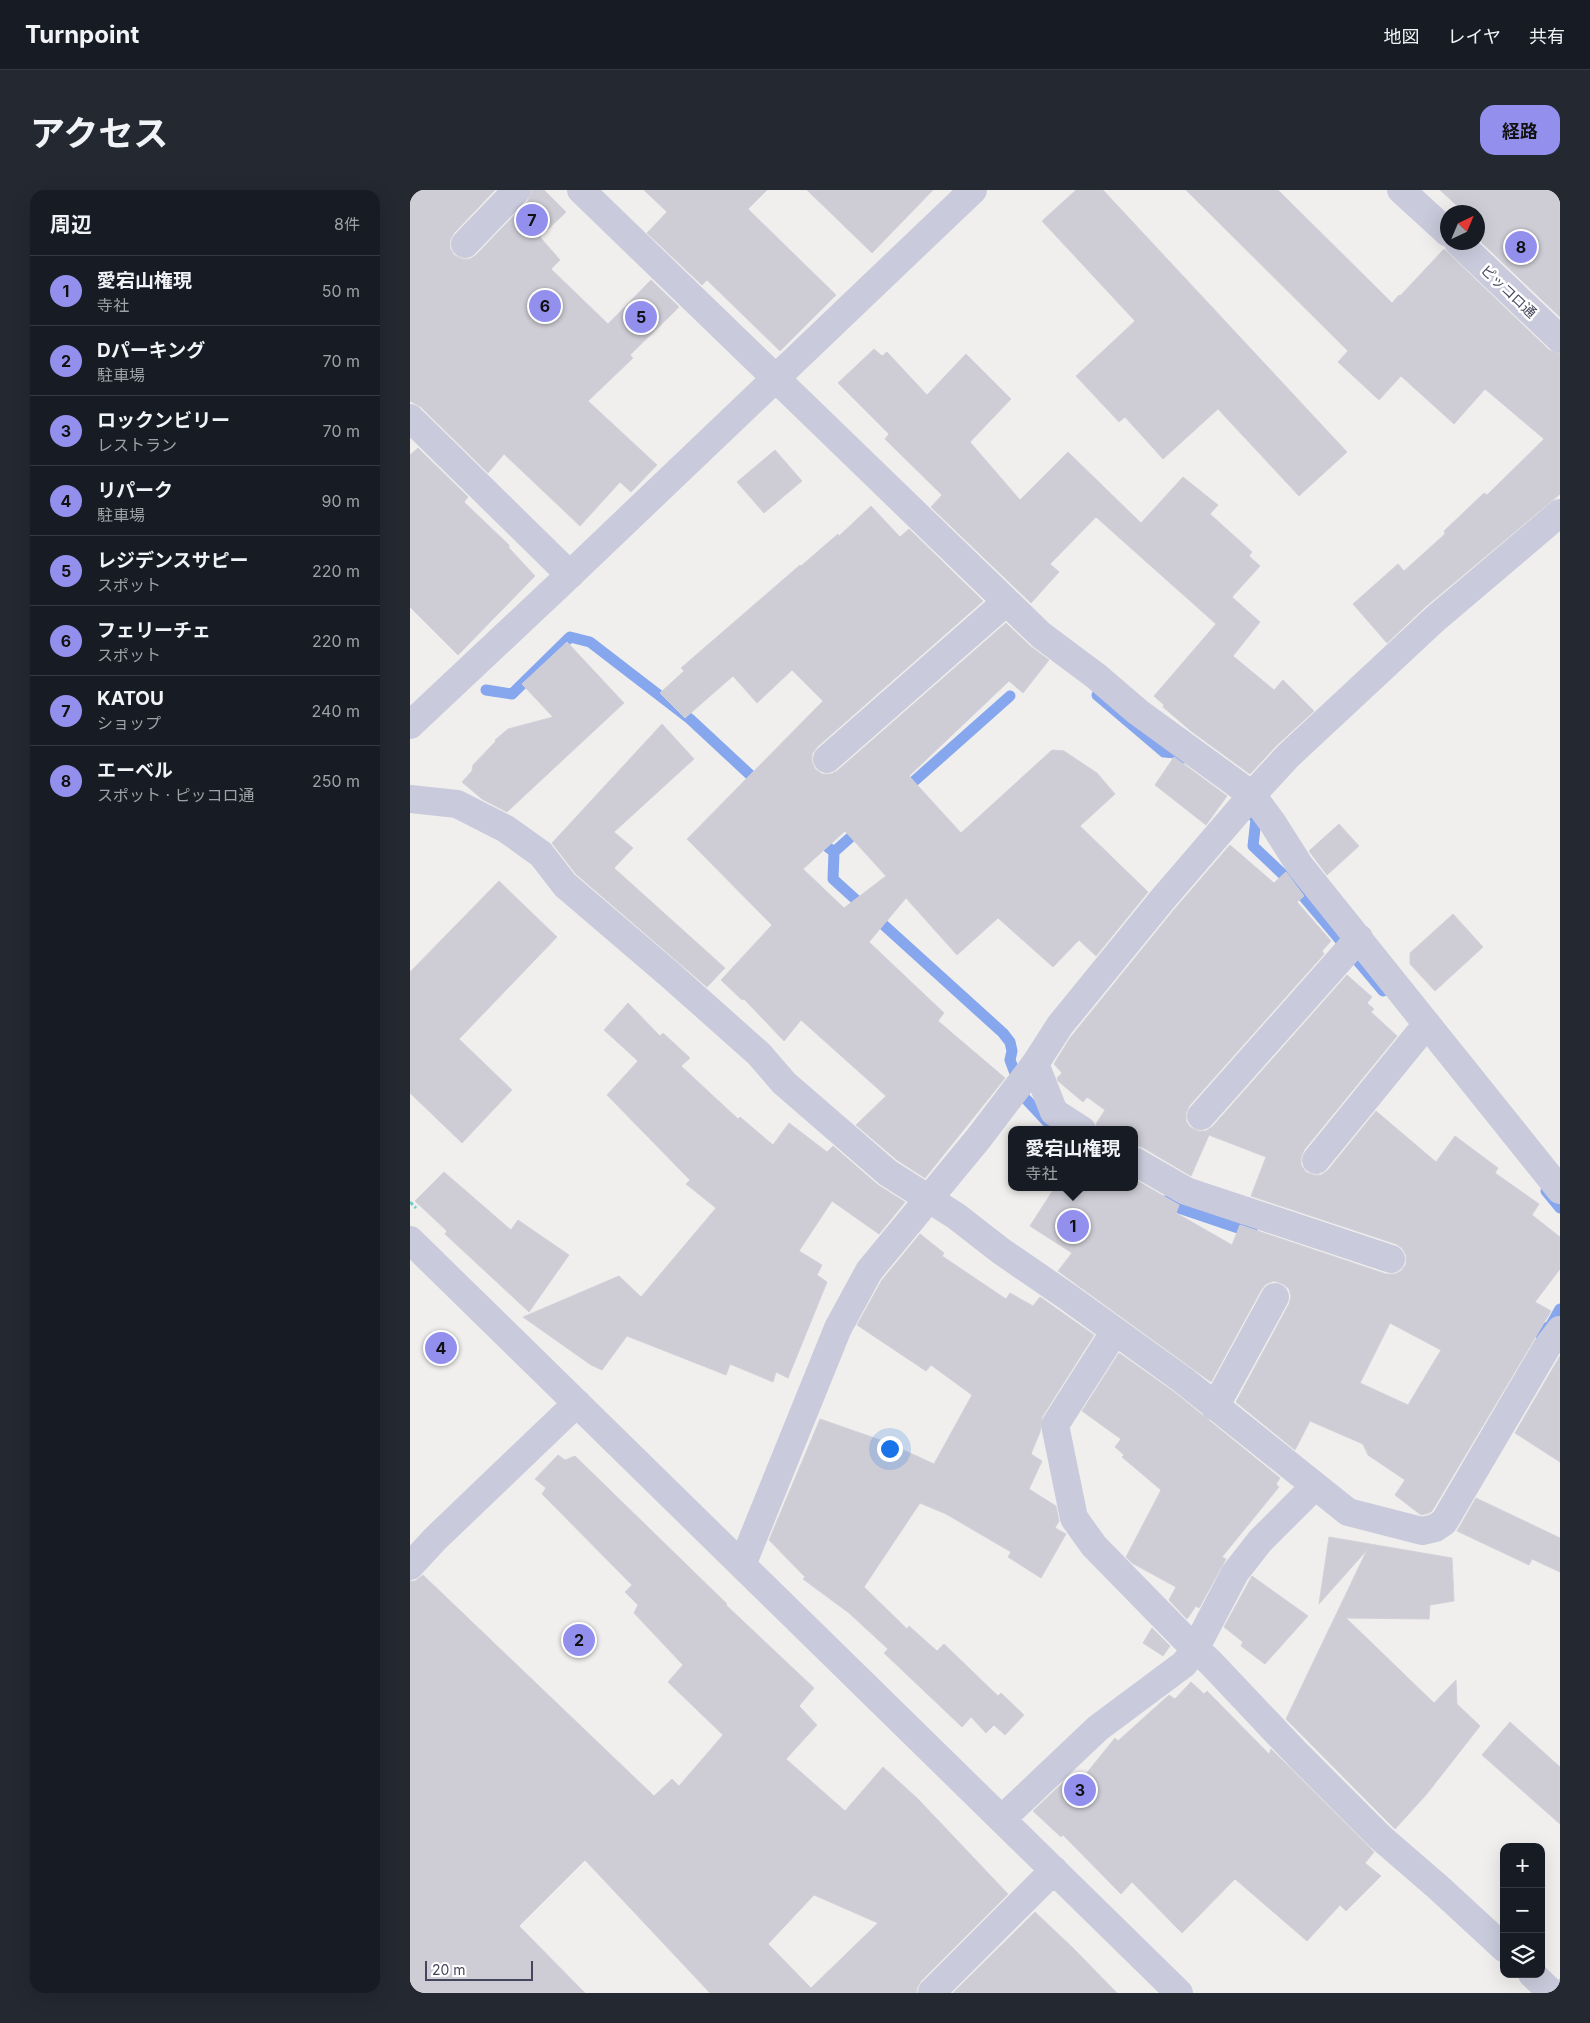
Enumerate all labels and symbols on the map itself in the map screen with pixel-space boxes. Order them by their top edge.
pin: 7 [516,201,548,239]
north arrow [1440,205,1485,250]
pin: 8 [1505,228,1537,266]
street label: ピッコロ通 [1478,261,1540,321]
pin: 6 [529,287,561,325]
pin: 5 [625,298,657,336]
pin: 1 [1057,1207,1089,1245]
pin: 4 [425,1329,457,1367]
your location [877,1436,903,1462]
pin: 2 [563,1621,595,1659]
pin: 3 [1064,1771,1096,1809]
scale bar [425,1958,532,1981]

